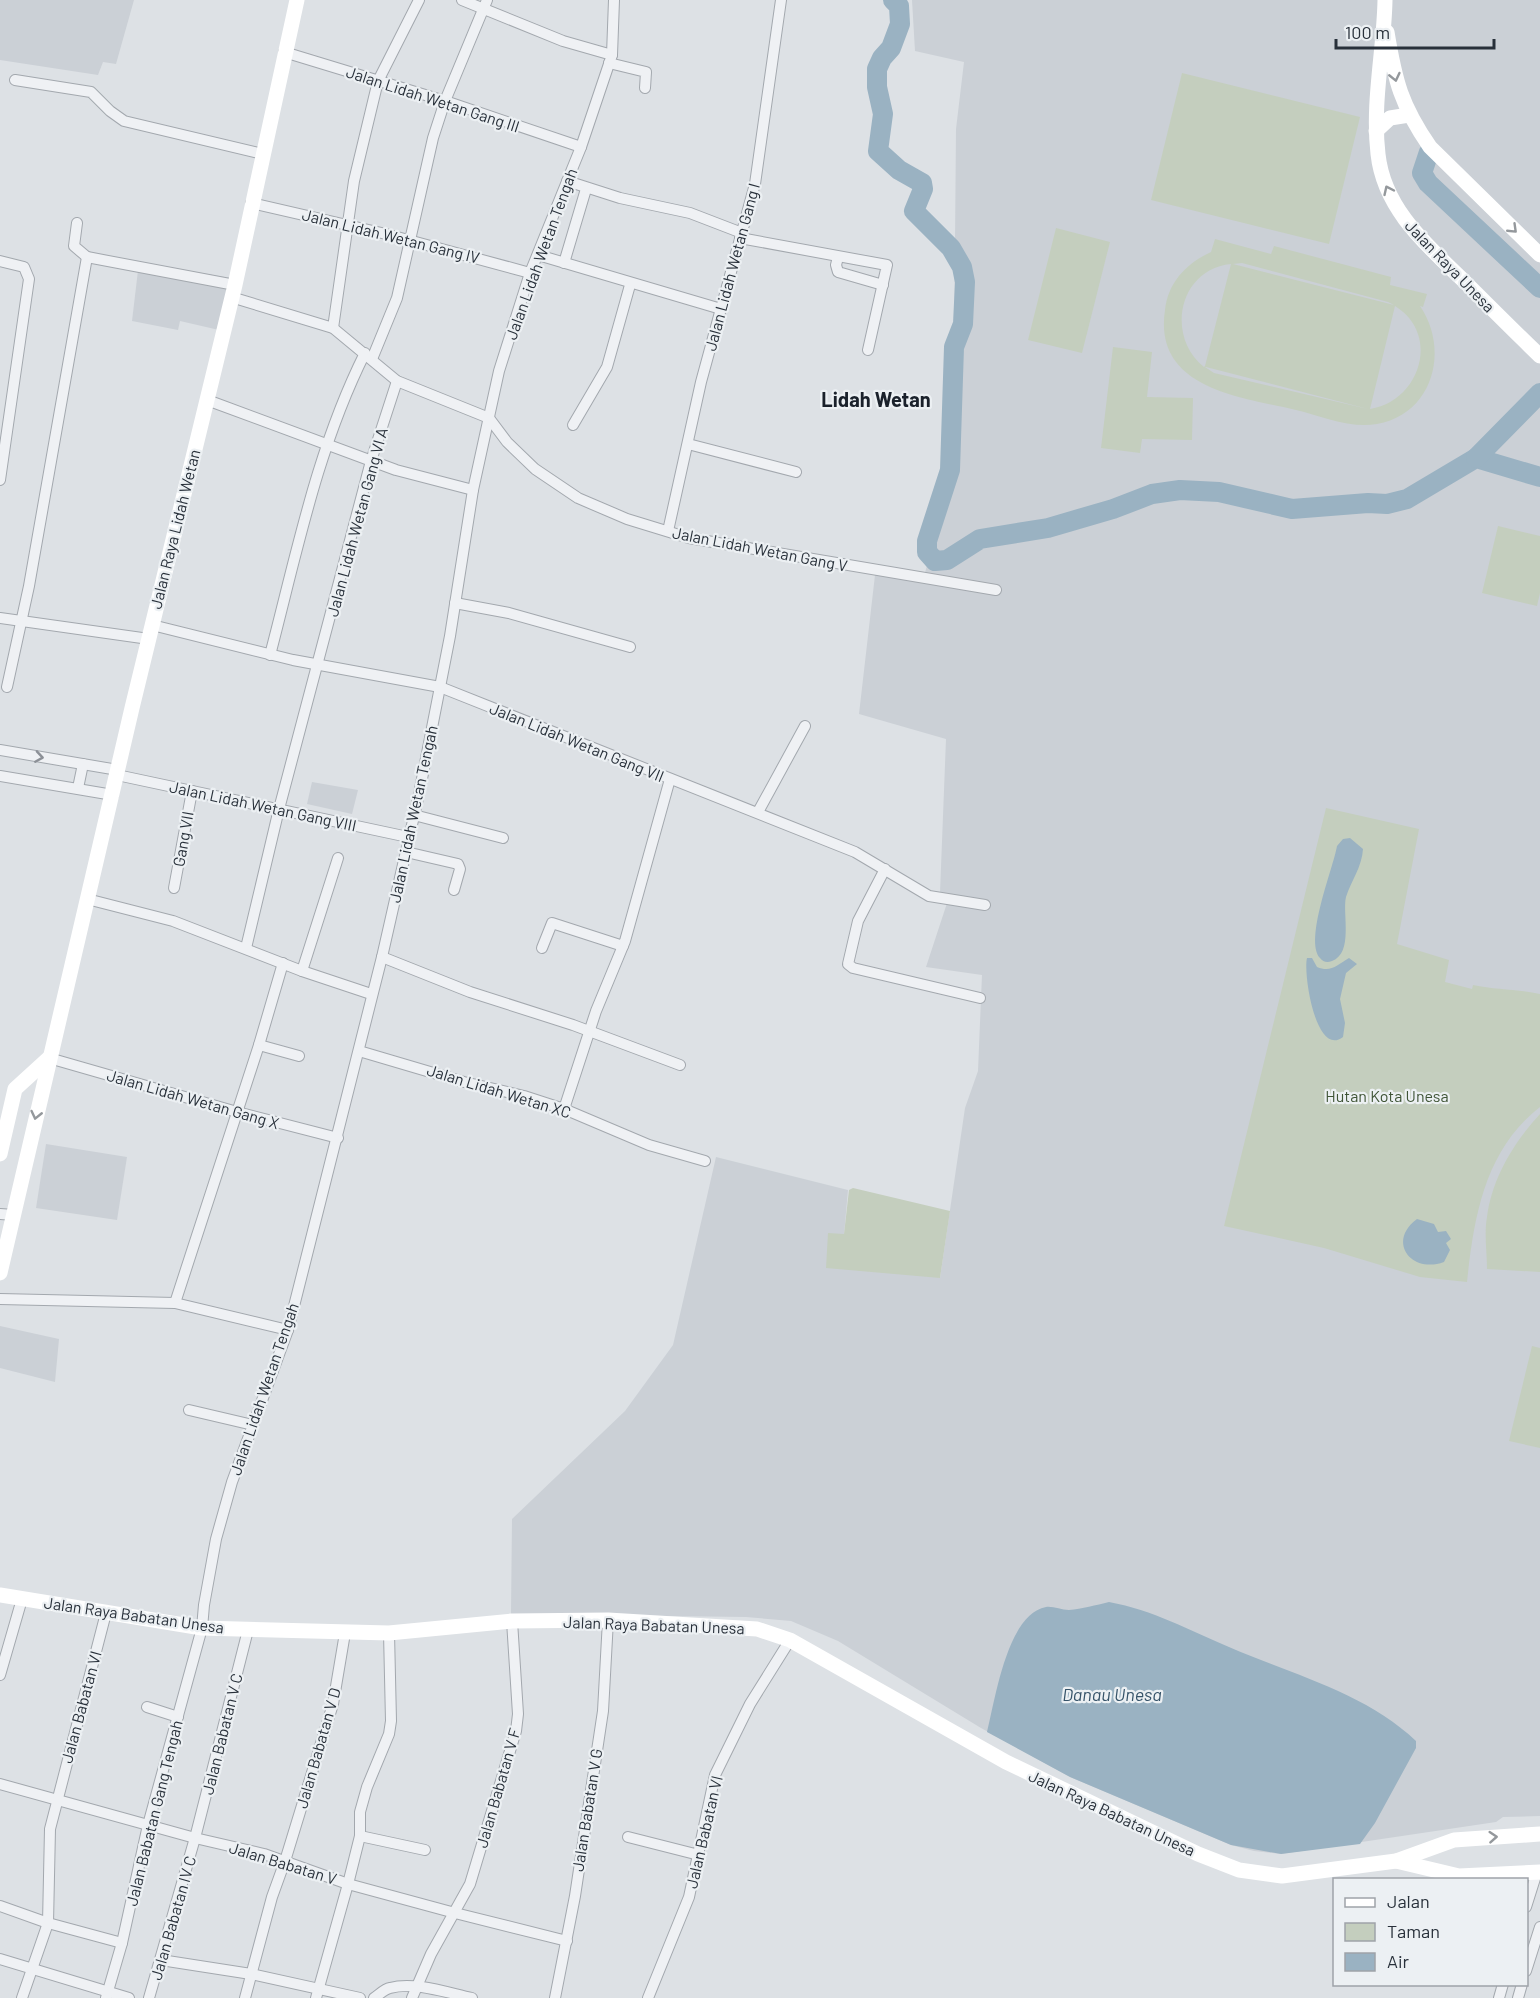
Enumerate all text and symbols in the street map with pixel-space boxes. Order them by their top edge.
scale bar [1336,12,1494,50]
text: 100 m [1345,21,1390,43]
street label: Jalan Lidah Wetan Gang III [344,61,522,136]
one-way arrow [1387,72,1400,82]
street label: Jalan Lidah Wetan Tengah [501,166,580,342]
street label: Jalan Lidah Wetan Gang I [700,181,763,353]
one-way arrow [1383,186,1395,197]
street label: Jalan Lidah Wetan Gang IV [300,204,482,267]
street label: Jalan Raya Unesa [1402,216,1499,316]
one-way arrow [1506,222,1516,233]
district label: Lidah Wetan [821,387,931,411]
street label: Jalan Lidah Wetan Gang VI A [322,425,391,619]
street label: Jalan Raya Lidah Wetan [145,447,204,611]
street label: Jalan Lidah Wetan Gang V [671,522,849,575]
street label: Jalan Lidah Wetan Gang VII [487,698,667,785]
street label: Jalan Lidah Wetan Tengah [384,723,441,904]
one-way arrow [33,750,43,763]
street label: Jalan Lidah Wetan Gang VIII [168,776,358,835]
street label: Gang VII [168,810,197,868]
street label: Jalan Lidah Wetan XC [425,1060,573,1121]
street label: Jalan Lidah Wetan Gang X [105,1065,281,1132]
park label: Hutan Kota Unesa [1325,1086,1449,1105]
one-way arrow [31,1109,44,1119]
street label: Jalan Lidah Wetan Tengah [225,1300,302,1477]
street label: Jalan Raya Babatan Unesa [43,1592,225,1637]
street label: Jalan Raya Babatan Unesa [563,1612,745,1637]
street label: Jalan Babatan VI [56,1649,105,1765]
street label: Jalan Babatan V C [197,1671,246,1796]
water label: Danau Unesa [1062,1683,1162,1705]
street label: Jalan Babatan V D [291,1685,344,1810]
street label: Jalan Babatan Gang Tengah [121,1718,186,1908]
street label: Jalan Babatan V F [471,1726,524,1850]
street label: Jalan Babatan V G [567,1747,606,1873]
street label: Jalan Raya Babatan Unesa [1026,1766,1198,1860]
street label: Jalan Babatan VI [681,1774,726,1890]
one-way arrow [1489,1831,1498,1844]
street label: Jalan Babatan V [227,1837,339,1888]
street label: Jalan Babatan IV C [146,1854,199,1982]
legend [1333,1878,1528,1986]
text: Jalan [1387,1890,1430,1912]
text: Taman [1387,1920,1440,1942]
text: Air [1387,1950,1410,1972]

